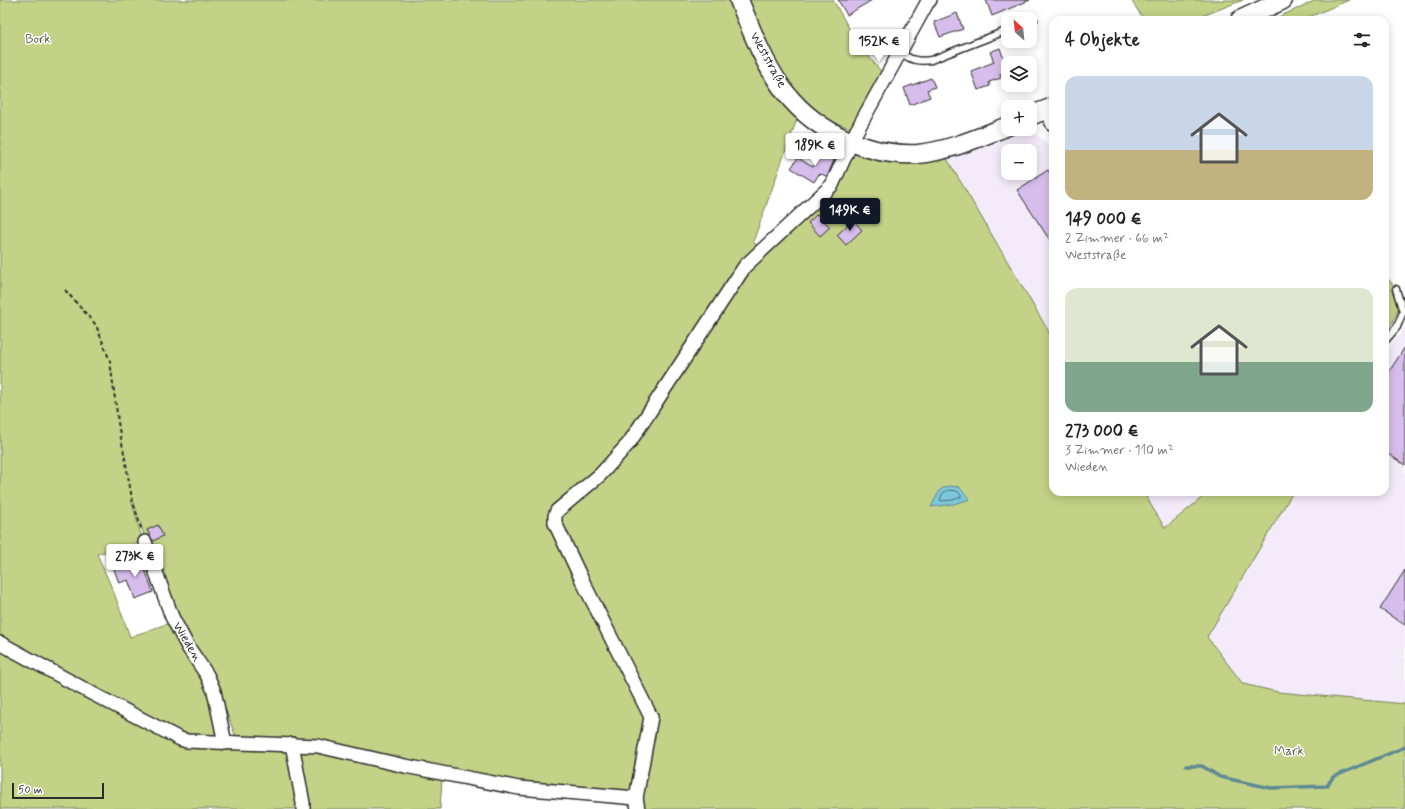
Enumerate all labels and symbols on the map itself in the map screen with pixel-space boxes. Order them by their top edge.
north arrow [1001,12,1037,48]
street label: Weststraße [746,29,790,91]
pin: 152K € [846,29,912,63]
park label: Bork [25,31,51,48]
pin: 189K € [782,133,848,167]
pin: 149K € [817,198,883,232]
pin: 273K € [102,544,168,578]
street label: Wieden [169,619,205,665]
park label: Mark [1274,743,1305,760]
scale bar [12,781,104,800]

